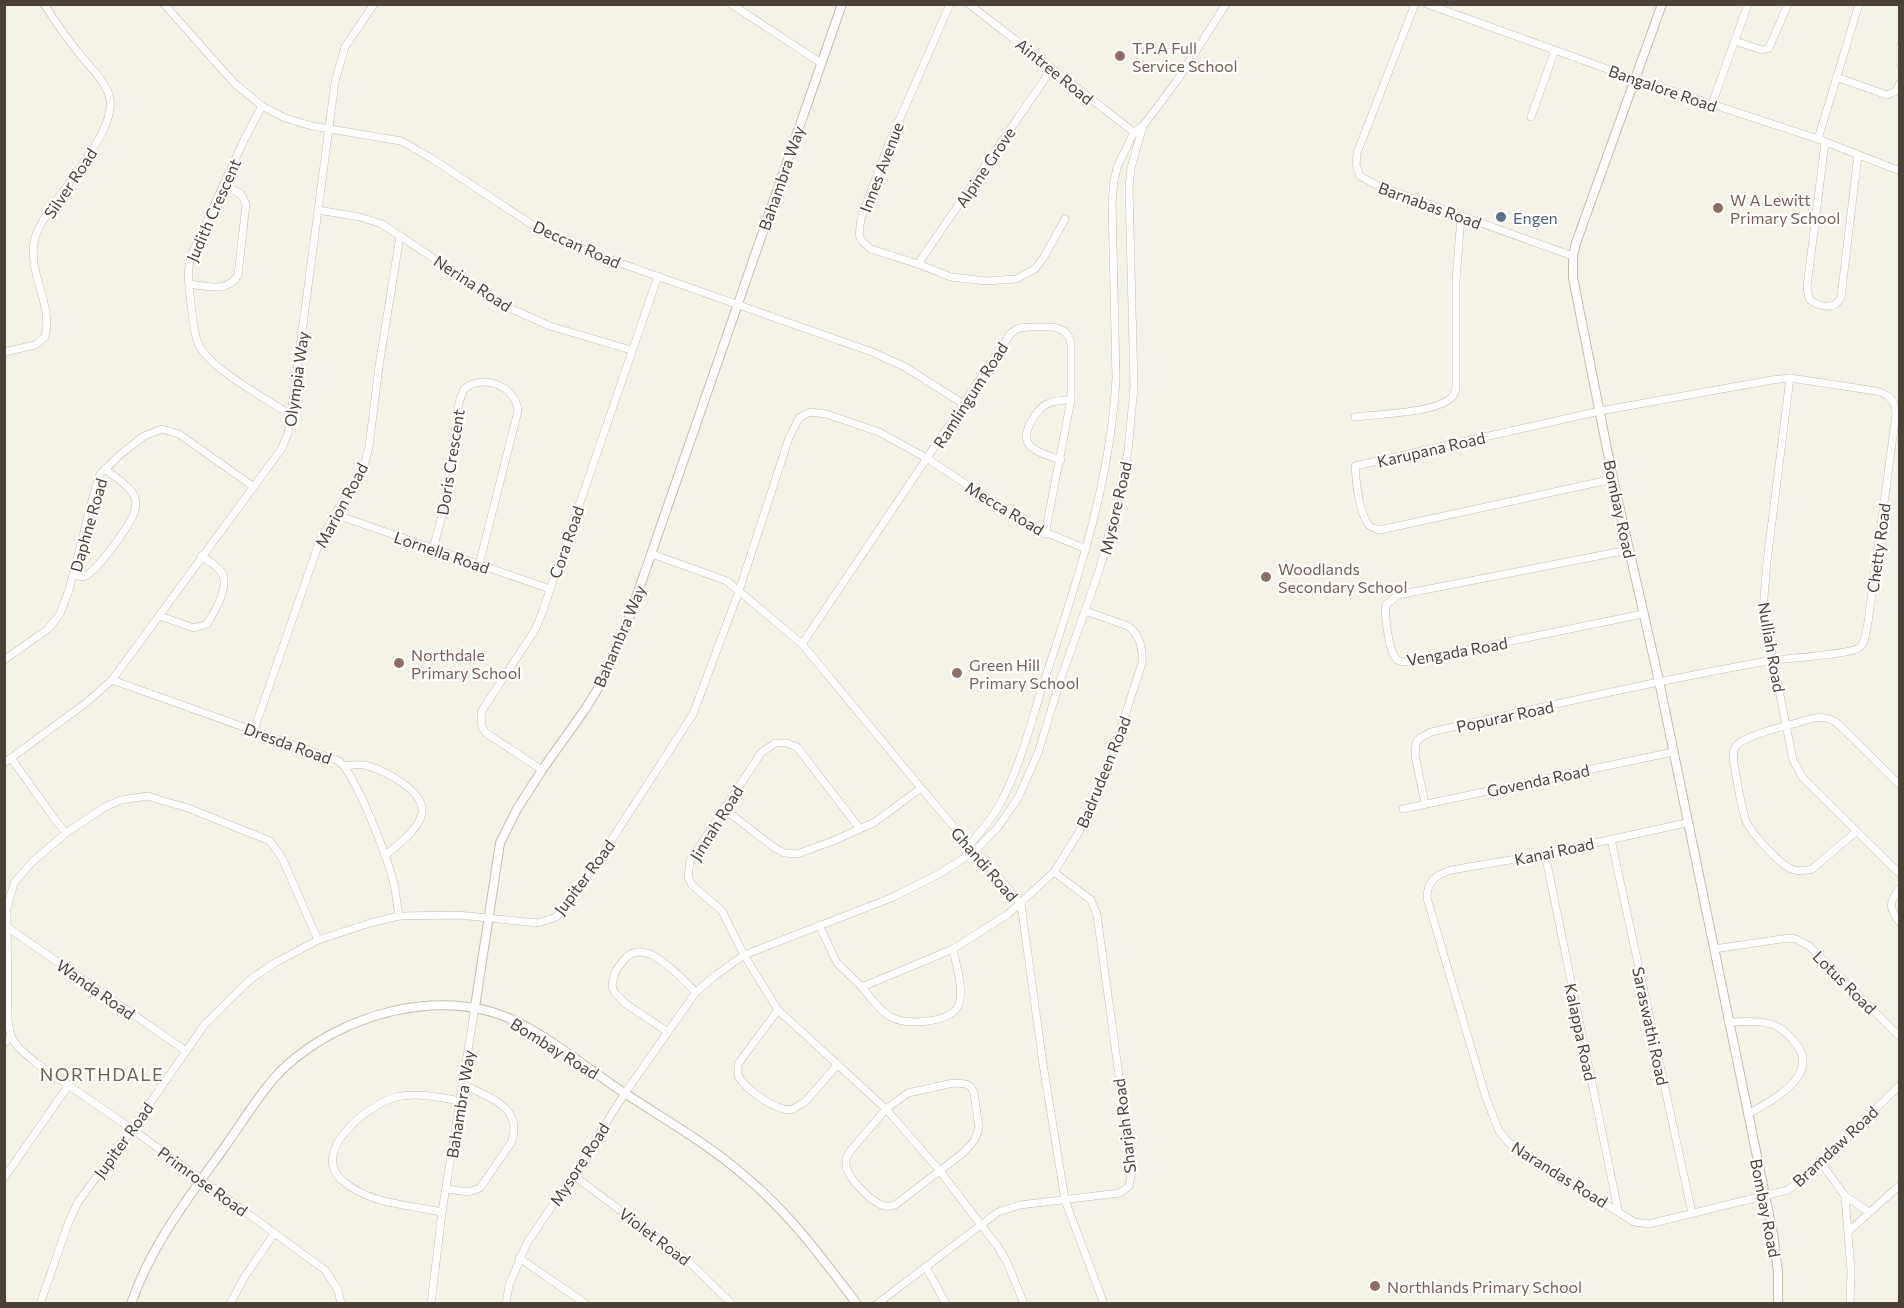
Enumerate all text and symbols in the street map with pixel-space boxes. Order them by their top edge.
street label: Aintree Road [1012,34,1098,108]
place label: T.P.A Full Service School [1132,38,1238,75]
marker: T.P.A Full Service School [1113,49,1127,63]
street label: Bangalore Road [1606,61,1720,115]
street label: Innes Avenue [855,119,907,215]
street label: Bahambra Way [754,123,808,233]
street label: Alpine Grove [951,123,1019,211]
street label: Silver Road [40,144,100,222]
street label: Judith Crescent [182,155,244,264]
street label: Barnabas Road [1376,178,1484,232]
place label: W A Lewitt Primary School [1730,190,1840,227]
marker: W A Lewitt Primary School [1711,201,1725,215]
place label: Engen [1513,208,1558,227]
marker: Engen [1494,210,1508,224]
street label: Deccan Road [530,216,624,272]
street label: Nerina Road [431,251,515,315]
street label: Olympia Way [280,330,312,428]
street label: Ramlingum Road [929,339,1011,451]
street label: Doris Crescent [432,407,468,516]
street label: Karupana Road [1375,427,1487,471]
street label: Bombay Road [1600,458,1640,560]
street label: Marion Road [311,459,371,551]
street label: Mysore Road [1095,460,1135,556]
street label: Daphne Road [66,476,110,574]
street label: Mecca Road [962,477,1048,539]
street label: Chetty Road [1862,502,1894,594]
street label: Cora Road [545,503,587,581]
street label: Lornella Road [392,527,492,577]
place label: Woodlands Secondary School [1278,559,1407,596]
marker: Woodlands Secondary School [1259,570,1273,584]
street label: Bahambra Way [589,582,649,690]
street label: Nulliah Road [1755,600,1789,694]
street label: Vengada Road [1405,633,1509,669]
place label: Northdale Primary School [411,645,521,682]
place label: Green Hill Primary School [969,655,1079,692]
marker: Northdale Primary School [392,656,406,670]
marker: Green Hill Primary School [950,666,964,680]
street label: Popurar Road [1455,696,1555,736]
street label: Badrudeen Road [1072,713,1134,831]
street label: Dresda Road [242,718,334,768]
street label: Govenda Road [1485,760,1591,800]
street label: Jinnah Road [685,782,747,864]
street label: Ghandi Road [948,823,1022,905]
street label: Kanai Road [1512,833,1596,869]
street label: Jupiter Road [550,836,618,918]
street label: Lotus Road [1809,946,1881,1018]
street label: Wanda Road [53,955,139,1023]
street label: Saraswathi Road [1629,965,1673,1087]
street label: Kalappa Road [1561,981,1601,1083]
street label: Bombay Road [507,1013,603,1083]
street label: Bahambra Way [442,1049,478,1159]
district label: NORTHDALE [40,1063,164,1085]
street label: Sharjah Road [1109,1078,1139,1174]
street label: Jupiter Road [89,1098,157,1182]
street label: Bramdaw Road [1788,1102,1882,1190]
street label: Mysore Road [545,1119,613,1209]
street label: Narandas Road [1509,1137,1611,1211]
street label: Primrose Road [154,1142,252,1220]
street label: Bombay Road [1747,1157,1785,1259]
street label: Violet Road [616,1203,694,1269]
place label: Northlands Primary School [1387,1277,1582,1296]
marker: Northlands Primary School [1368,1279,1382,1293]

